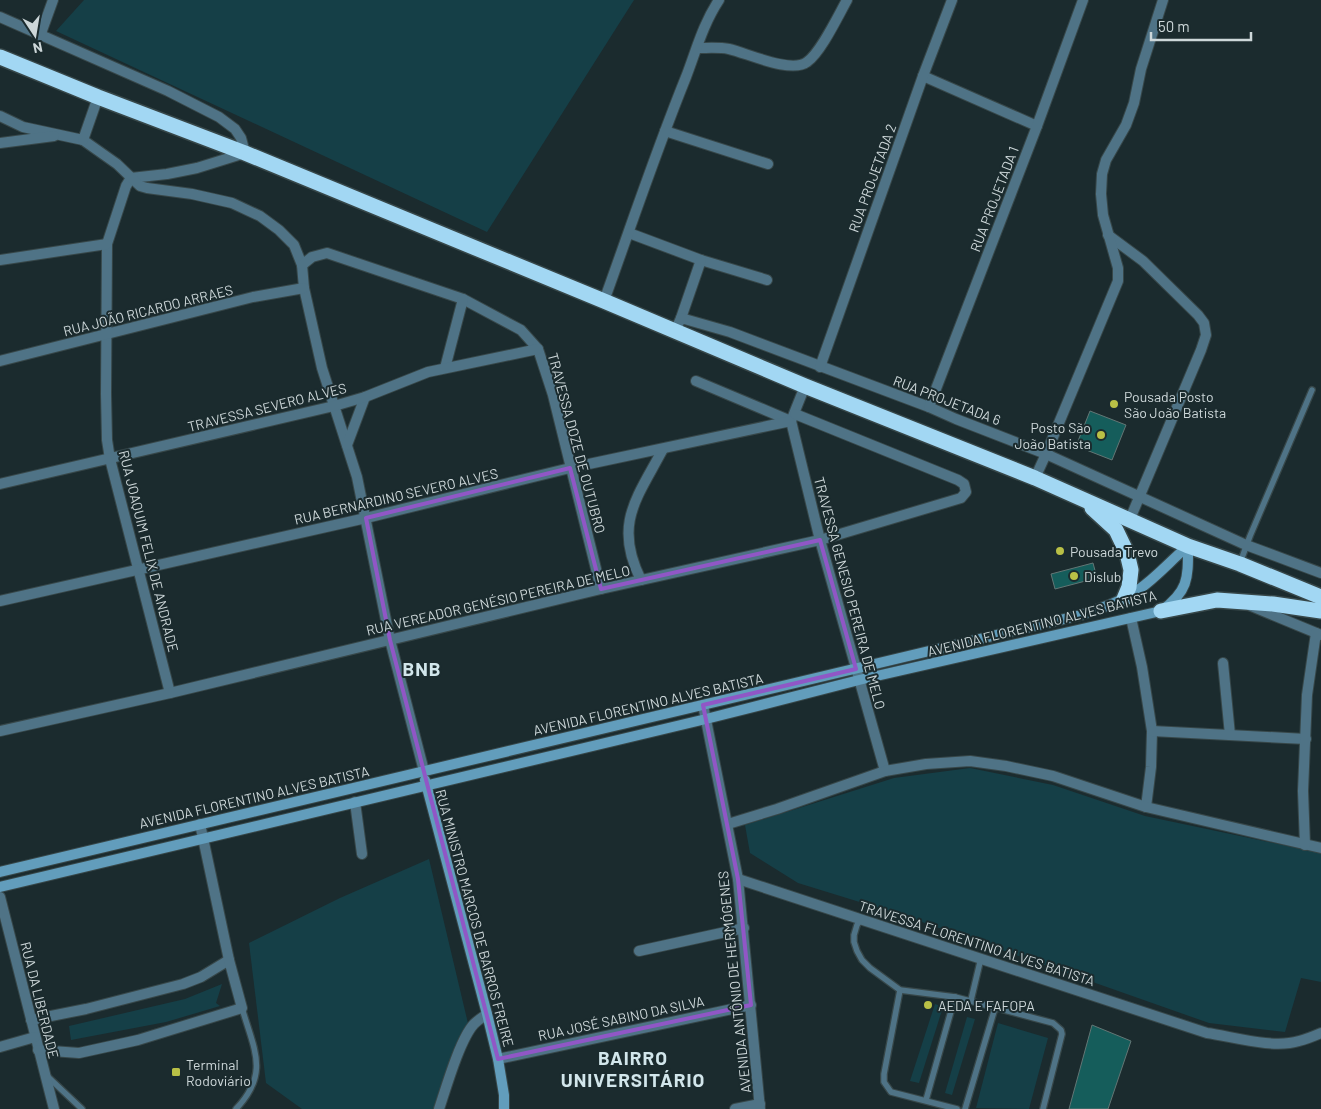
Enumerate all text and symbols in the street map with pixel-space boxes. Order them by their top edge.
north arrow [10,10,60,60]
scale bar [1151,10,1251,42]
text: 50 m [1158,17,1190,35]
text: N [31,39,44,57]
street label: RUA PROJETADA 2 [845,122,899,234]
street label: RUA PROJETADA 1 [966,144,1022,254]
street label: RUA JOÃO RICARDO ARRAES [61,281,235,339]
street label: TRAVESSA DOZE DE OUTUBRO [545,351,609,535]
street label: RUA PROJETADA 6 [891,372,1003,428]
street label: TRAVESSA SEVERO ALVES [186,379,348,435]
place label: Pousada Posto São João Batista [1124,388,1226,421]
marker: Pousada Posto São João Batista [1108,398,1120,410]
place label: Posto São João Batista [1014,419,1091,452]
marker: Posto São João Batista [1095,429,1107,441]
street label: RUA JOAQUIM FELIX DE ANDRADE [116,448,182,654]
street label: RUA BERNARDINO SEVERO ALVES [292,464,500,528]
street label: TRAVESSA GENESIO PEREIRA DE MELO [811,475,889,711]
place label: Pousada Trevo [1070,543,1158,560]
marker: Pousada Trevo [1054,545,1066,557]
street label: RUA VEREADOR GENÉSIO PEREIRA DE MELO [364,561,632,639]
place label: Dislub [1084,568,1121,585]
marker: Dislub [1068,570,1080,582]
street label: AVENIDA FLORENTINO ALVES BATISTA [926,586,1159,660]
district label: BNB [402,657,442,680]
street label: AVENIDA FLORENTINO ALVES BATISTA [531,669,765,739]
street label: AVENIDA FLORENTINO ALVES BATISTA [137,762,371,832]
street label: RUA MINISTRO MARCOS DE BARROS FREIRE [432,787,518,1049]
street label: AVENIDA ANTÔNIO DE HERMÓGENES [714,870,754,1094]
street label: TRAVESSA FLORENTINO ALVES BATISTA [857,897,1098,989]
street label: RUA DA LIBERDADE [17,940,63,1060]
street label: RUA JOSÉ SABINO DA SILVA [536,992,706,1044]
place label: AEDA E FAFOPA [938,997,1035,1014]
marker: AEDA E FAFOPA [922,999,934,1011]
district label: BAIRRO UNIVERSITÁRIO [561,1046,705,1091]
place label: Terminal Rodoviário [186,1056,251,1089]
marker: Terminal Rodoviário [170,1066,182,1078]

